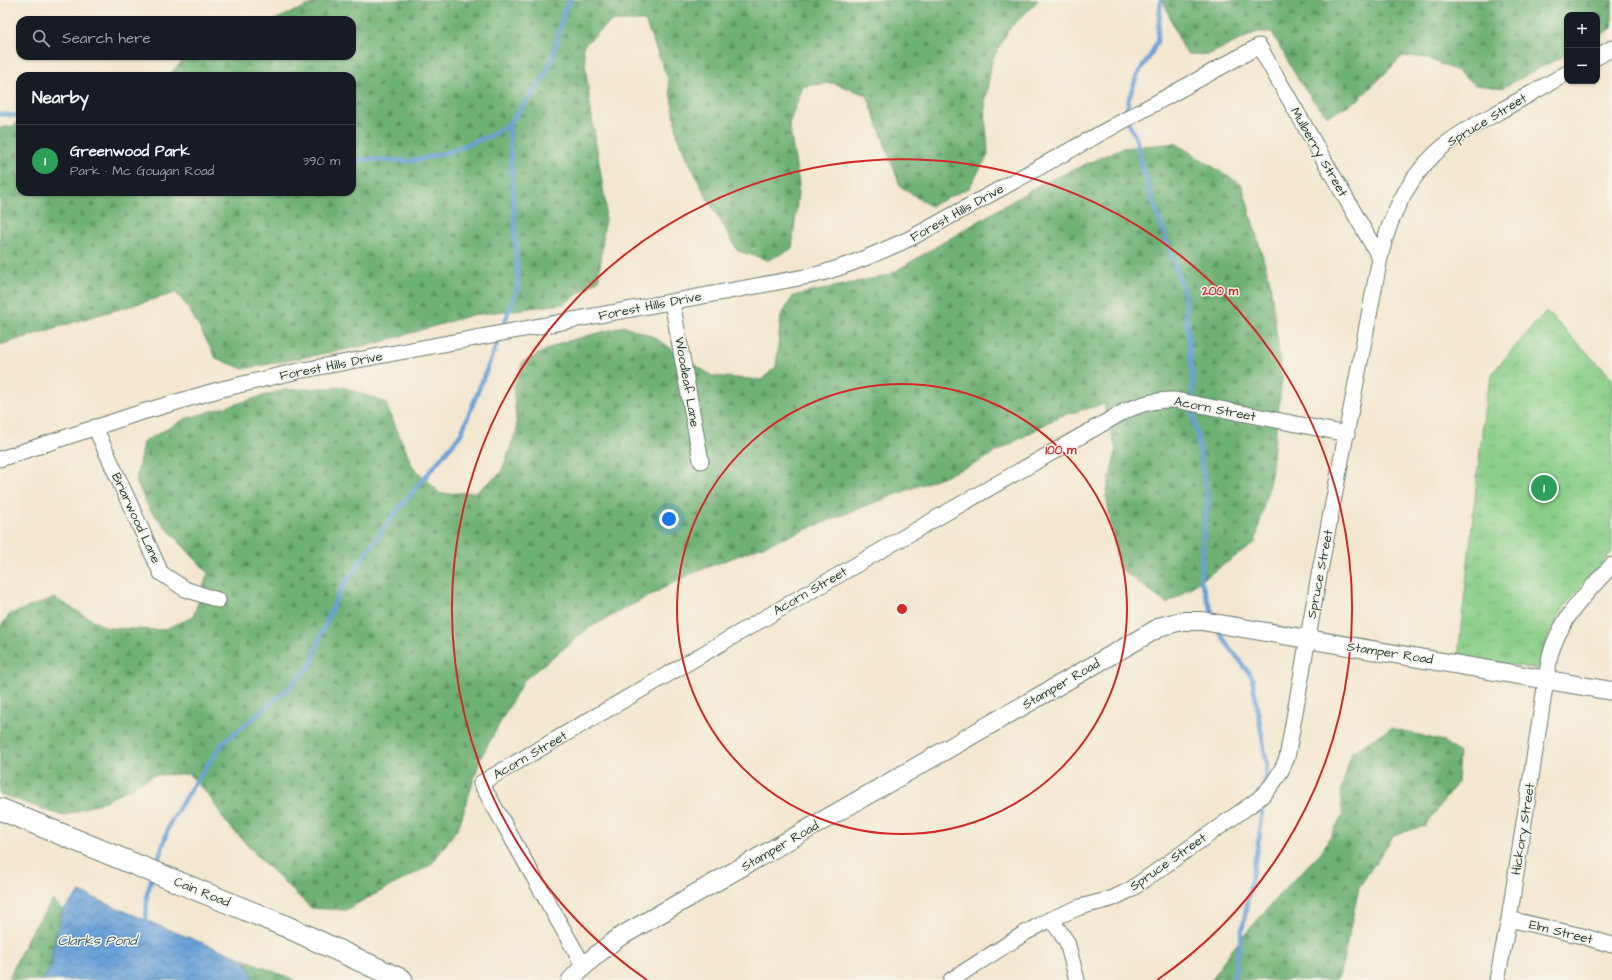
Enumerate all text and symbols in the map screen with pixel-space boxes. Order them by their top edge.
map controls [1564,12,1600,84]
button: + [1564,12,1600,48]
search box [16,16,356,60]
icon: search [30,27,52,49]
text: Search here [62,28,151,49]
button: − [1564,48,1600,84]
text: Nearby [32,86,89,110]
street label: Spruce Street [1444,89,1531,151]
street label: Mulberry Street [1285,104,1352,201]
text: Greenwood Park [70,141,190,162]
text: 1 [44,152,46,170]
text: 390 m [302,152,340,170]
text: Park · Mc Gougan Road [70,162,214,180]
street label: Forest Hills Drive [907,180,1007,246]
text: 200 m [1201,283,1239,300]
street label: Forest Hills Drive [597,287,703,325]
street label: Woodleaf Lane [670,335,704,429]
street label: Forest Hills Drive [278,347,384,385]
street label: Acorn Street [1173,392,1258,426]
text: 100 m [1046,442,1077,459]
street label: Briarwood Lane [107,470,165,566]
pin: 1 [1531,473,1557,503]
your location [659,509,679,529]
street label: Spruce Street [1303,527,1338,620]
street label: Acorn Street [770,562,851,620]
centre of rings [895,602,909,616]
street label: Stamper Road [1346,637,1435,669]
street label: Stamper Road [1019,654,1103,714]
street label: Acorn Street [490,726,571,784]
street label: Hickory Street [1507,781,1540,876]
street label: Stamper Road [738,816,822,876]
street label: Spruce Street [1126,828,1211,895]
street label: Cain Road [171,873,233,912]
street label: Elm Street [1527,915,1596,949]
water label: Clarks Pond [57,931,139,951]

